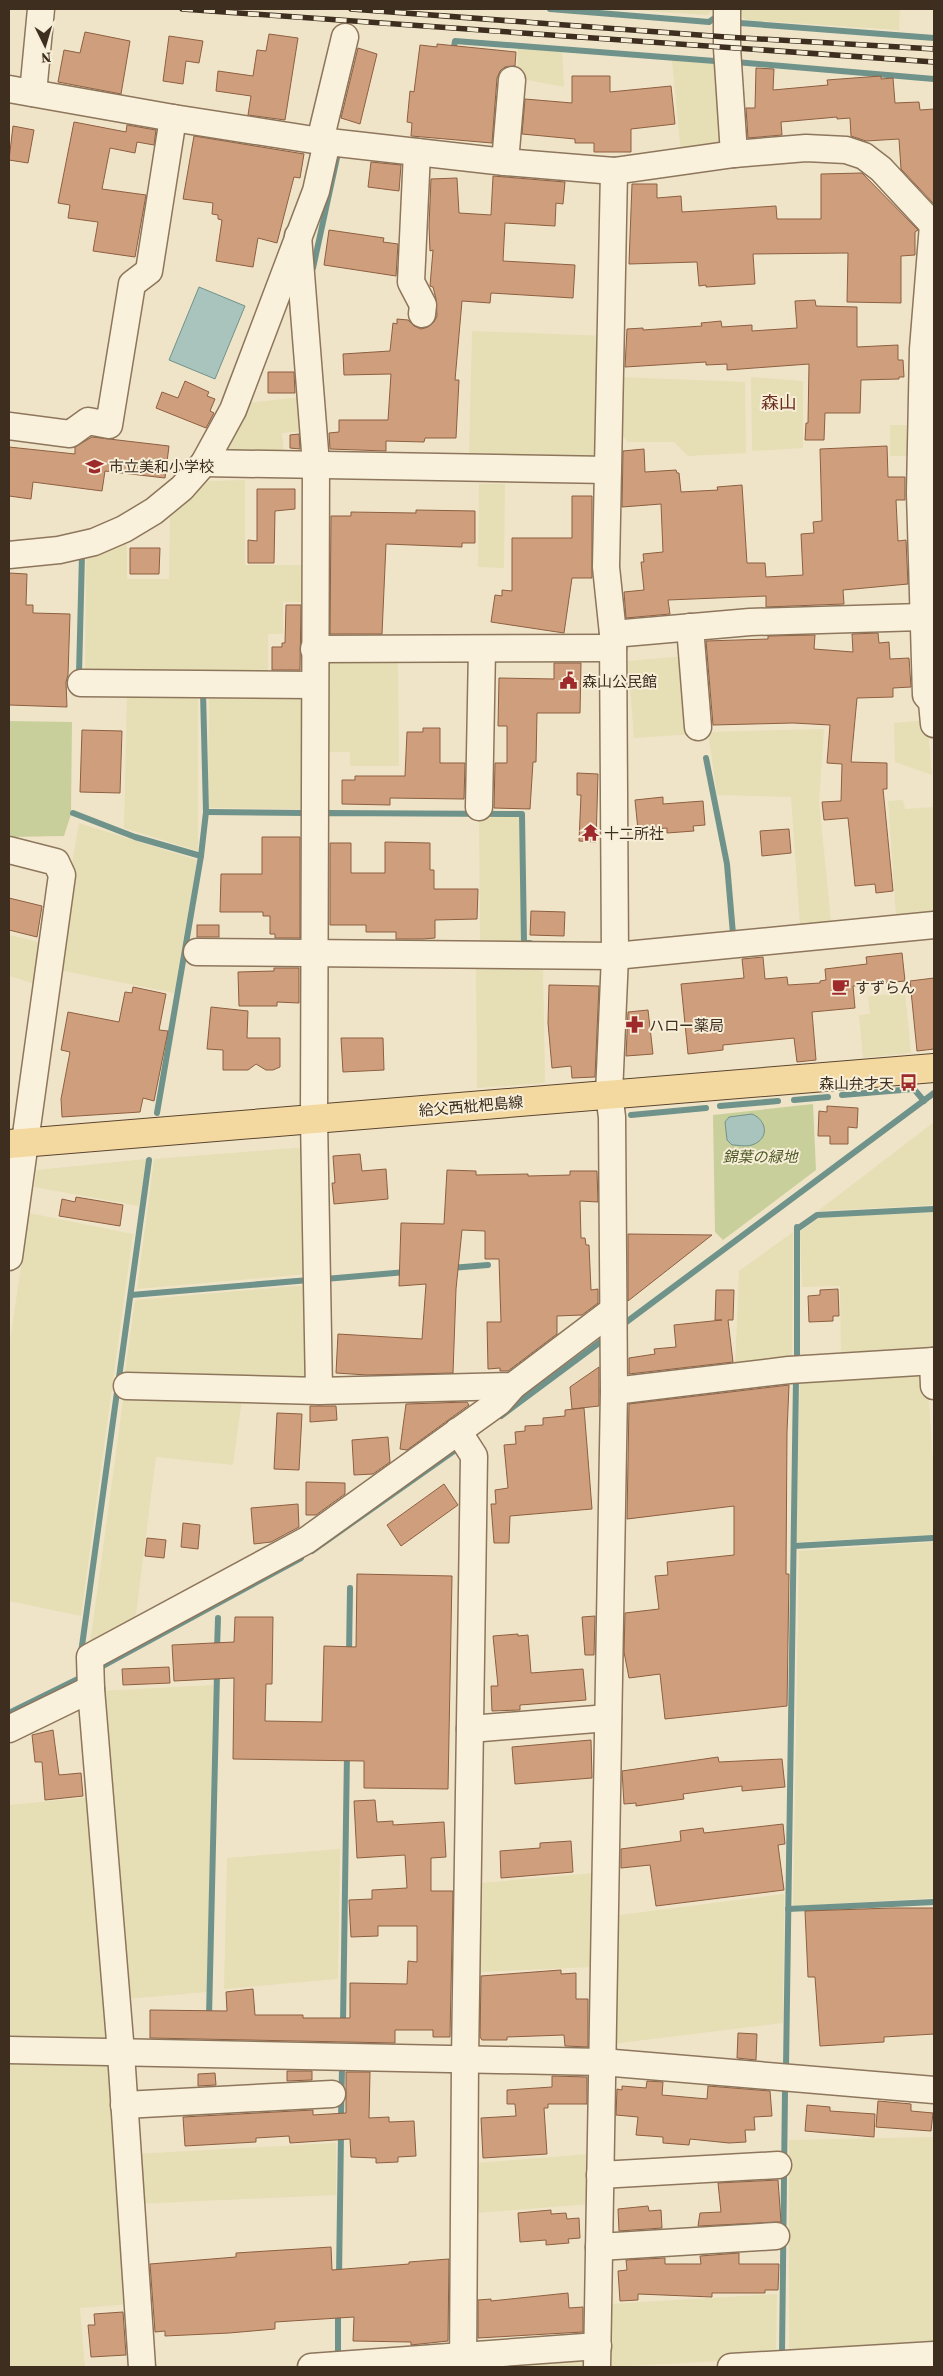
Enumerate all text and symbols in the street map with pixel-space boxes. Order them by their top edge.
north arrow [20,20,70,70]
text: N [40,48,52,68]
district label: 森山 [761,390,797,415]
school or university icon: 市立美和小学校 [85,456,105,476]
place label: 市立美和小学校 [109,456,214,477]
public building icon: 森山公民館 [558,671,578,691]
place label: 森山公民館 [582,671,657,692]
temple icon: 十二所社 [580,823,600,843]
place label: 十二所社 [604,823,664,844]
cafe icon: すずらん [831,977,851,997]
place label: すずらん [855,977,915,998]
pharmacy icon: ハロー薬局 [625,1015,645,1035]
place label: ハロー薬局 [649,1015,724,1036]
place label: 森山弁才天 [819,1073,894,1094]
bus stop icon: 森山弁才天 [898,1073,918,1093]
street label: 給父西枇杷島線 [418,1091,524,1121]
park label: 錦葉の緑地 [722,1146,799,1167]

